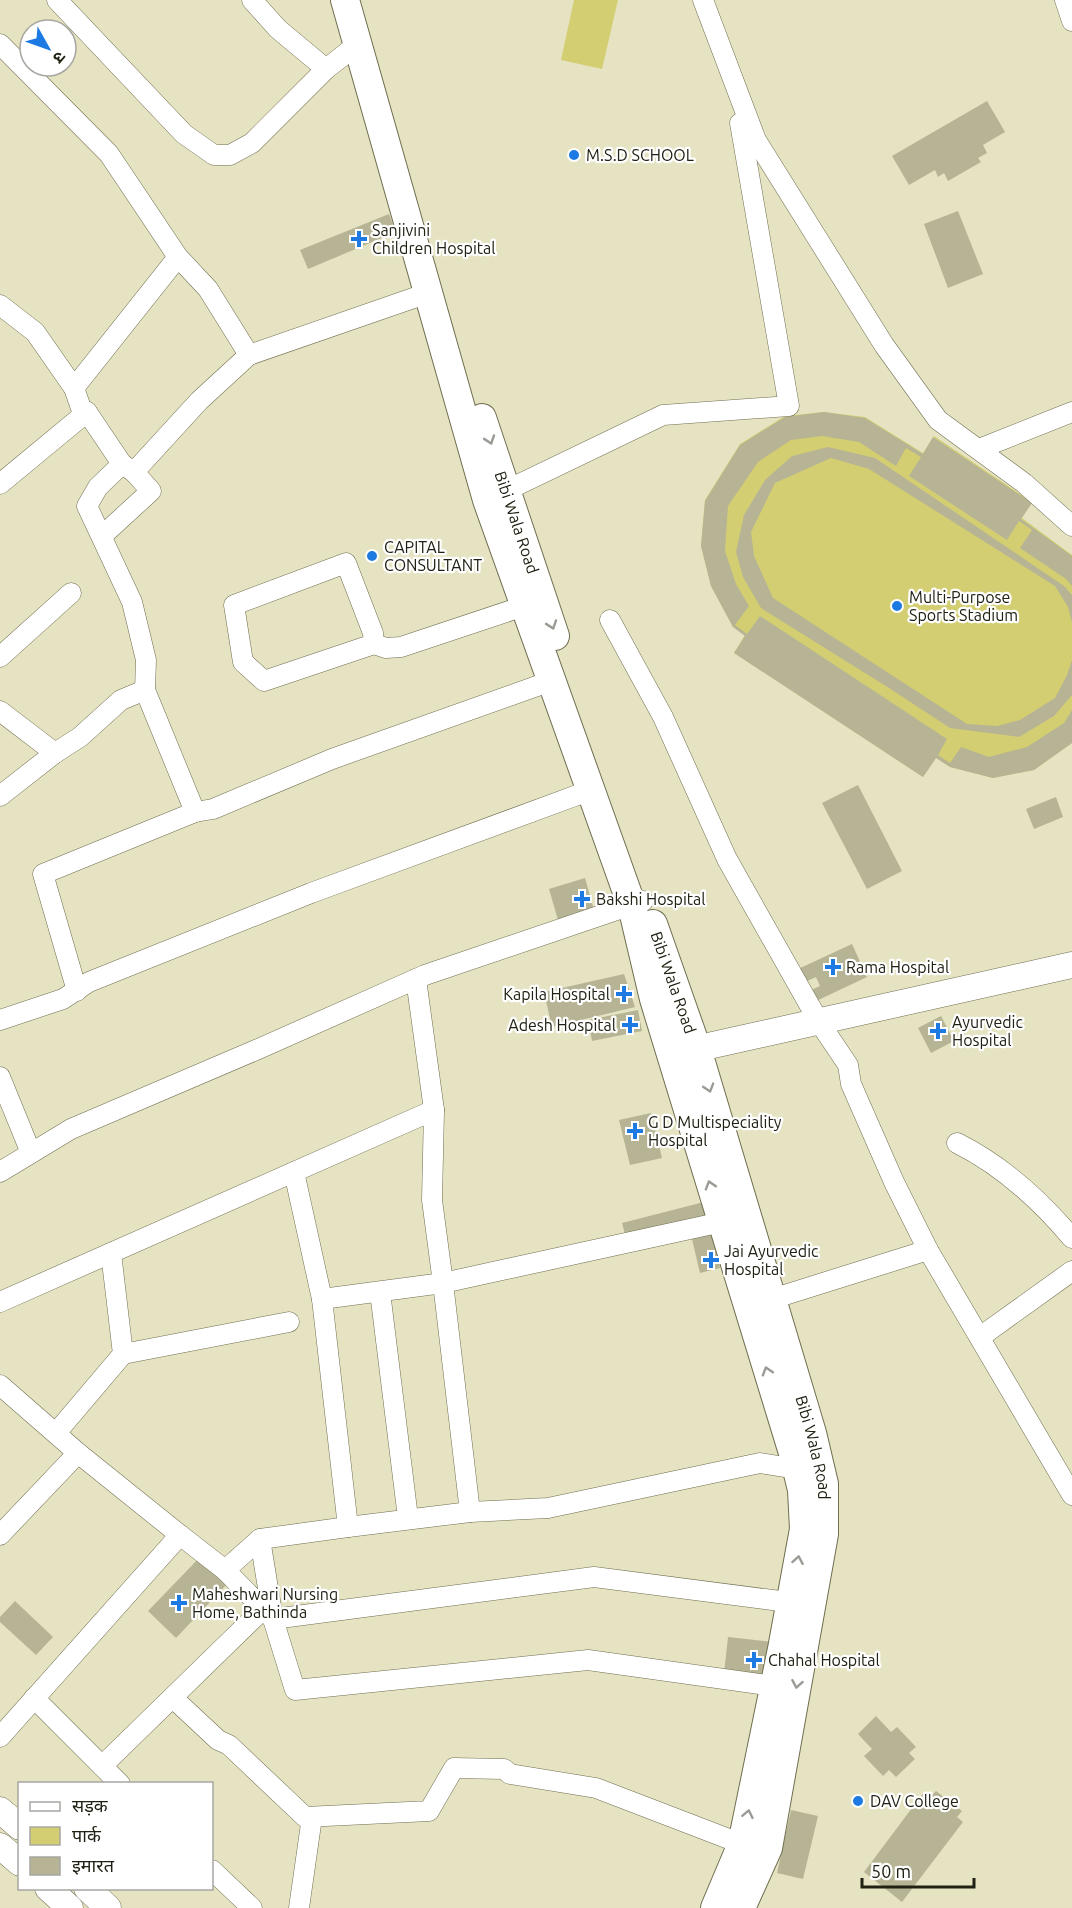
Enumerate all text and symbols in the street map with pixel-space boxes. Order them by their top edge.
north arrow [18,18,78,78]
text: उ [49,48,69,67]
place label: M.S.D SCHOOL [586,146,694,164]
marker: M.S.D SCHOOL [567,148,581,162]
place label: Sanjivini Children Hospital [372,221,495,257]
marker: Sanjivini Children Hospital [350,230,368,248]
one-way arrow [482,434,495,445]
street label: Bibi Wala Road [491,469,542,576]
place label: CAPITAL CONSULTANT [384,538,482,574]
marker: CAPITAL CONSULTANT [365,549,379,563]
place label: Multi-Purpose Sports Stadium [909,588,1018,624]
marker: Multi-Purpose Sports Stadium [890,599,904,613]
one-way arrow [544,619,557,630]
marker: Bakshi Hospital [573,890,591,908]
place label: Bakshi Hospital [596,890,705,908]
street label: Bibi Wala Road [647,929,700,1036]
marker: Rama Hospital [824,958,842,976]
place label: Rama Hospital [846,958,949,976]
place label: Kapila Hospital [503,985,610,1003]
marker: Kapila Hospital [615,985,633,1003]
place label: Ayurvedic Hospital [952,1013,1023,1049]
place label: Adesh Hospital [508,1016,616,1034]
marker: Adesh Hospital [621,1016,639,1034]
marker: Ayurvedic Hospital [929,1022,947,1040]
one-way arrow [702,1082,714,1093]
place label: G D Multispeciality Hospital [648,1113,782,1149]
marker: G D Multispeciality Hospital [626,1122,644,1140]
one-way arrow [705,1180,717,1190]
place label: Jai Ayurvedic Hospital [724,1242,819,1278]
marker: Jai Ayurvedic Hospital [702,1251,720,1269]
one-way arrow [762,1366,774,1377]
street label: Bibi Wala Road [792,1393,833,1500]
one-way arrow [791,1556,804,1566]
place label: Maheshwari Nursing Home, Bathinda [192,1585,338,1621]
marker: Maheshwari Nursing Home, Bathinda [170,1594,188,1612]
marker: Chahal Hospital [745,1651,763,1669]
place label: Chahal Hospital [768,1651,880,1669]
one-way arrow [791,1679,804,1689]
legend [18,1782,213,1890]
place label: DAV College [870,1792,959,1810]
marker: DAV College [851,1794,865,1808]
text: सड़क [72,1795,109,1816]
one-way arrow [741,1809,754,1819]
text: पार्क [72,1825,102,1845]
scale bar [862,1851,974,1889]
text: इमारत [72,1855,115,1875]
text: 50 m [871,1861,911,1881]

